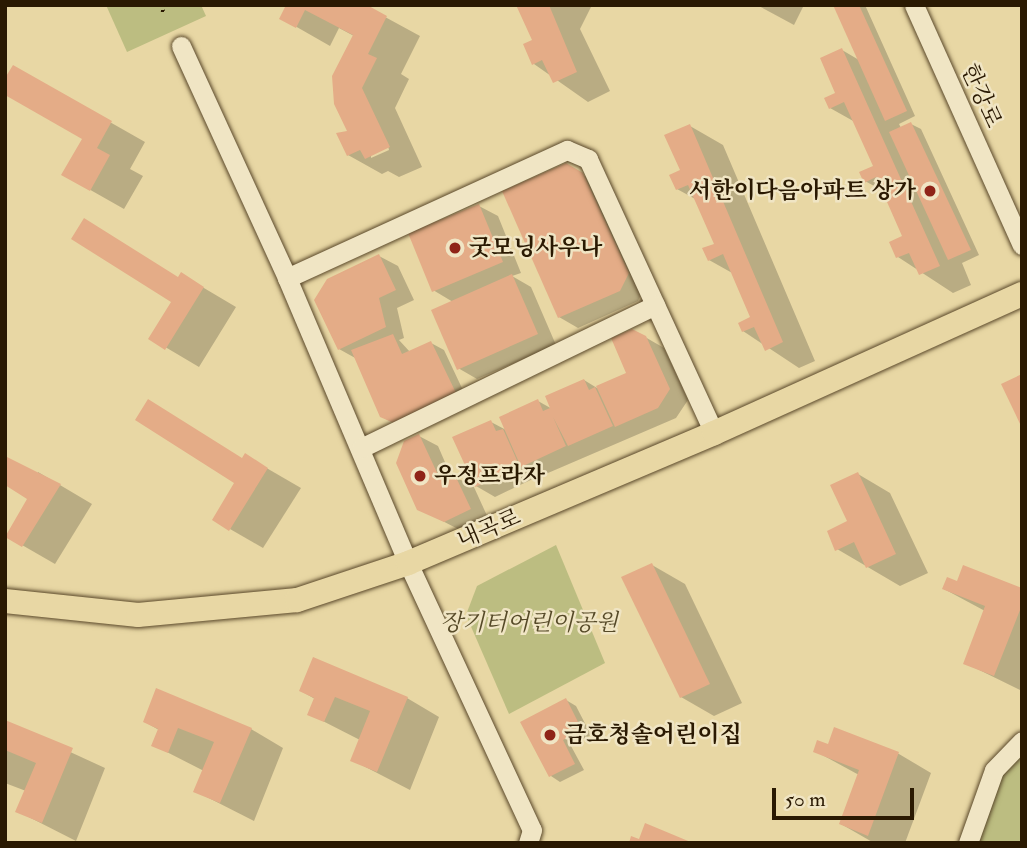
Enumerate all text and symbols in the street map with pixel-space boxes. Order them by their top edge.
street label: 한강로 [955,60,1007,132]
place label: 서한이다음아파트 상가 [689,177,916,205]
marker: 서한이다음아파트 상가 [922,183,938,199]
place label: 굿모닝사우나 [469,234,602,262]
marker: 굿모닝사우나 [447,240,463,256]
place label: 우정프라자 [434,462,545,490]
marker: 우정프라자 [412,468,428,484]
street label: 내곡로 [453,503,525,555]
park label: 장기터어린이공원 [440,609,618,637]
place label: 금호청솔어린이집 [564,721,742,749]
marker: 금호청솔어린이집 [542,727,558,743]
scale bar [775,774,917,818]
text: 50 m [785,786,826,813]

